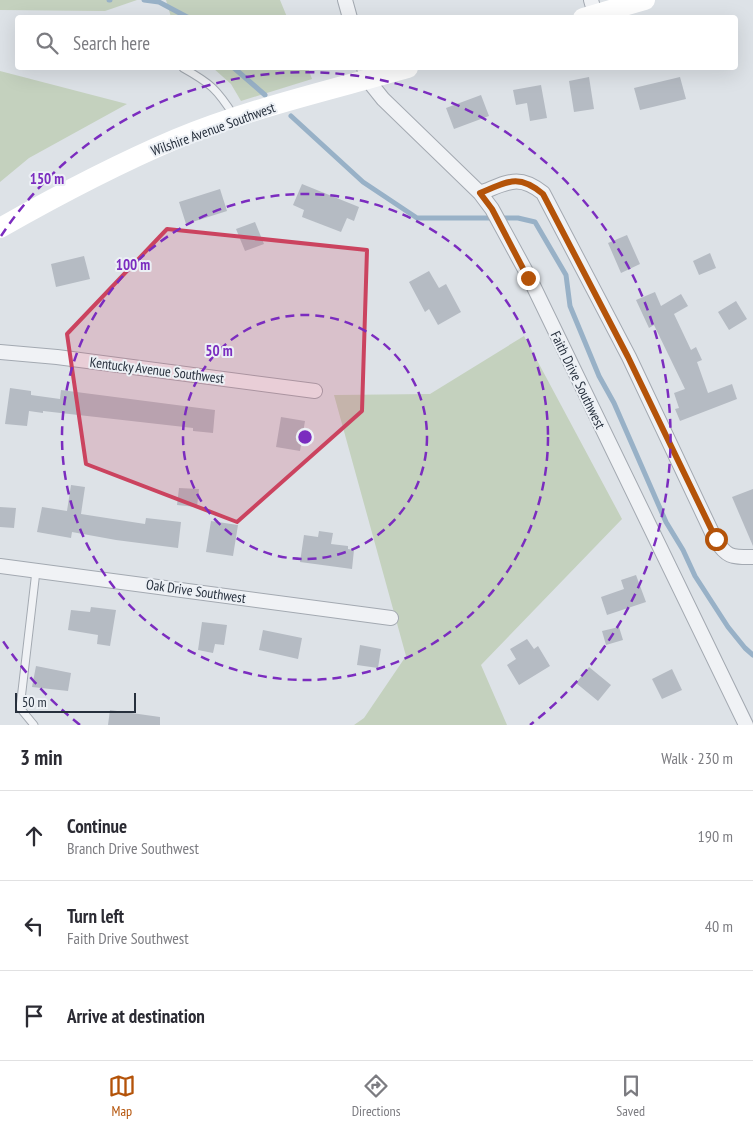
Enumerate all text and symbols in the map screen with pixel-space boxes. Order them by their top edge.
search box [15,15,738,70]
icon: search [33,29,61,57]
text: Search here [73,31,150,55]
street label: Wilshire Avenue Southwest [148,98,278,160]
text: 150 m [30,169,64,188]
text: 100 m [116,255,150,274]
route end [517,267,540,290]
street label: Faith Drive Southwest [547,328,609,432]
text: 50 m [205,341,233,360]
street label: Kentucky Avenue Southwest [89,353,225,387]
centre of rings [296,428,314,446]
route start [705,528,728,551]
street label: Oak Drive Southwest [145,575,247,607]
scale bar [15,690,136,713]
text: 50 m [22,693,47,711]
text: 3 min [20,744,62,771]
text: Walk · 230 m [661,748,733,768]
text: Continue [67,814,127,838]
icon: ahead [20,822,48,850]
text: 190 m [698,826,733,846]
text: Branch Drive Southwest [67,838,199,858]
text: Turn left [67,904,124,928]
icon: left [20,912,48,940]
text: 40 m [705,916,733,936]
text: Faith Drive Southwest [67,928,189,948]
icon: arrive [20,1002,48,1030]
text: Arrive at destination [67,1004,205,1028]
tab: Map [108,1072,136,1120]
tab: Directions [352,1072,400,1120]
tab: Saved [616,1072,645,1120]

